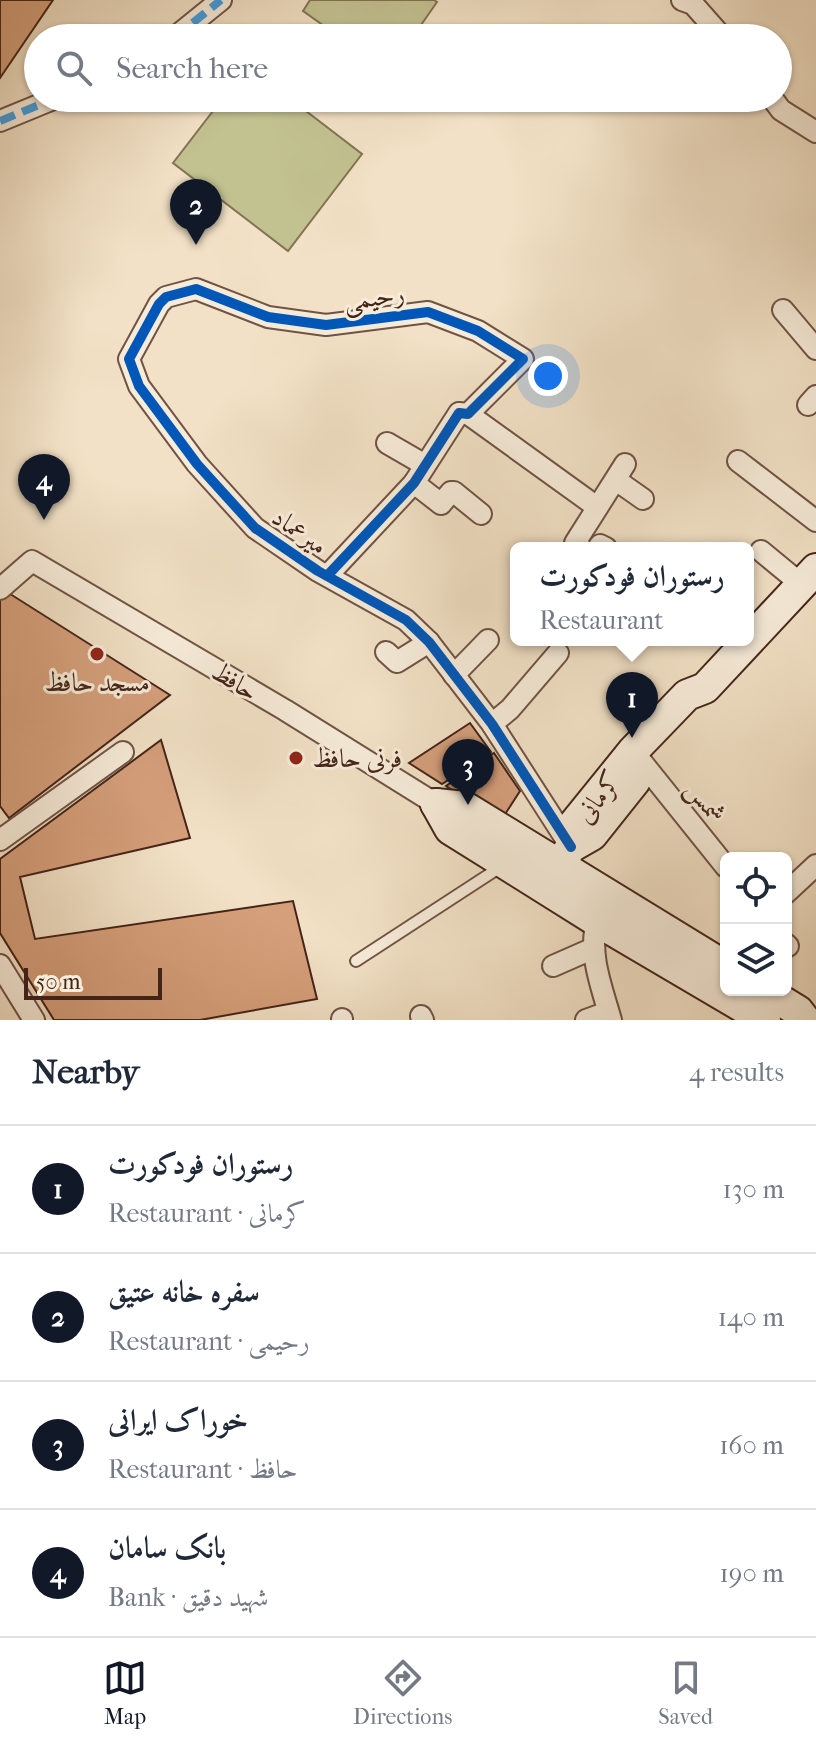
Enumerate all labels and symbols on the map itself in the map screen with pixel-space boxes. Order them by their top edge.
pin: 2 [170,179,222,245]
street label: رحیمی [342,278,407,319]
your location [528,356,568,396]
pin: 4 [18,454,70,520]
street label: میرعماد [266,501,333,561]
marker: مسجد حافظ [88,645,106,663]
street label: حافظ [206,656,264,707]
place label: مسجد حافظ [44,667,150,698]
pin: 1 [606,672,658,738]
pin: 3 [442,739,494,805]
place label: فرنی حافظ [312,743,402,775]
marker: فرنی حافظ [287,749,305,767]
street label: کرمانی [569,765,628,829]
street label: شمس [677,774,732,830]
scale bar [24,964,162,1000]

